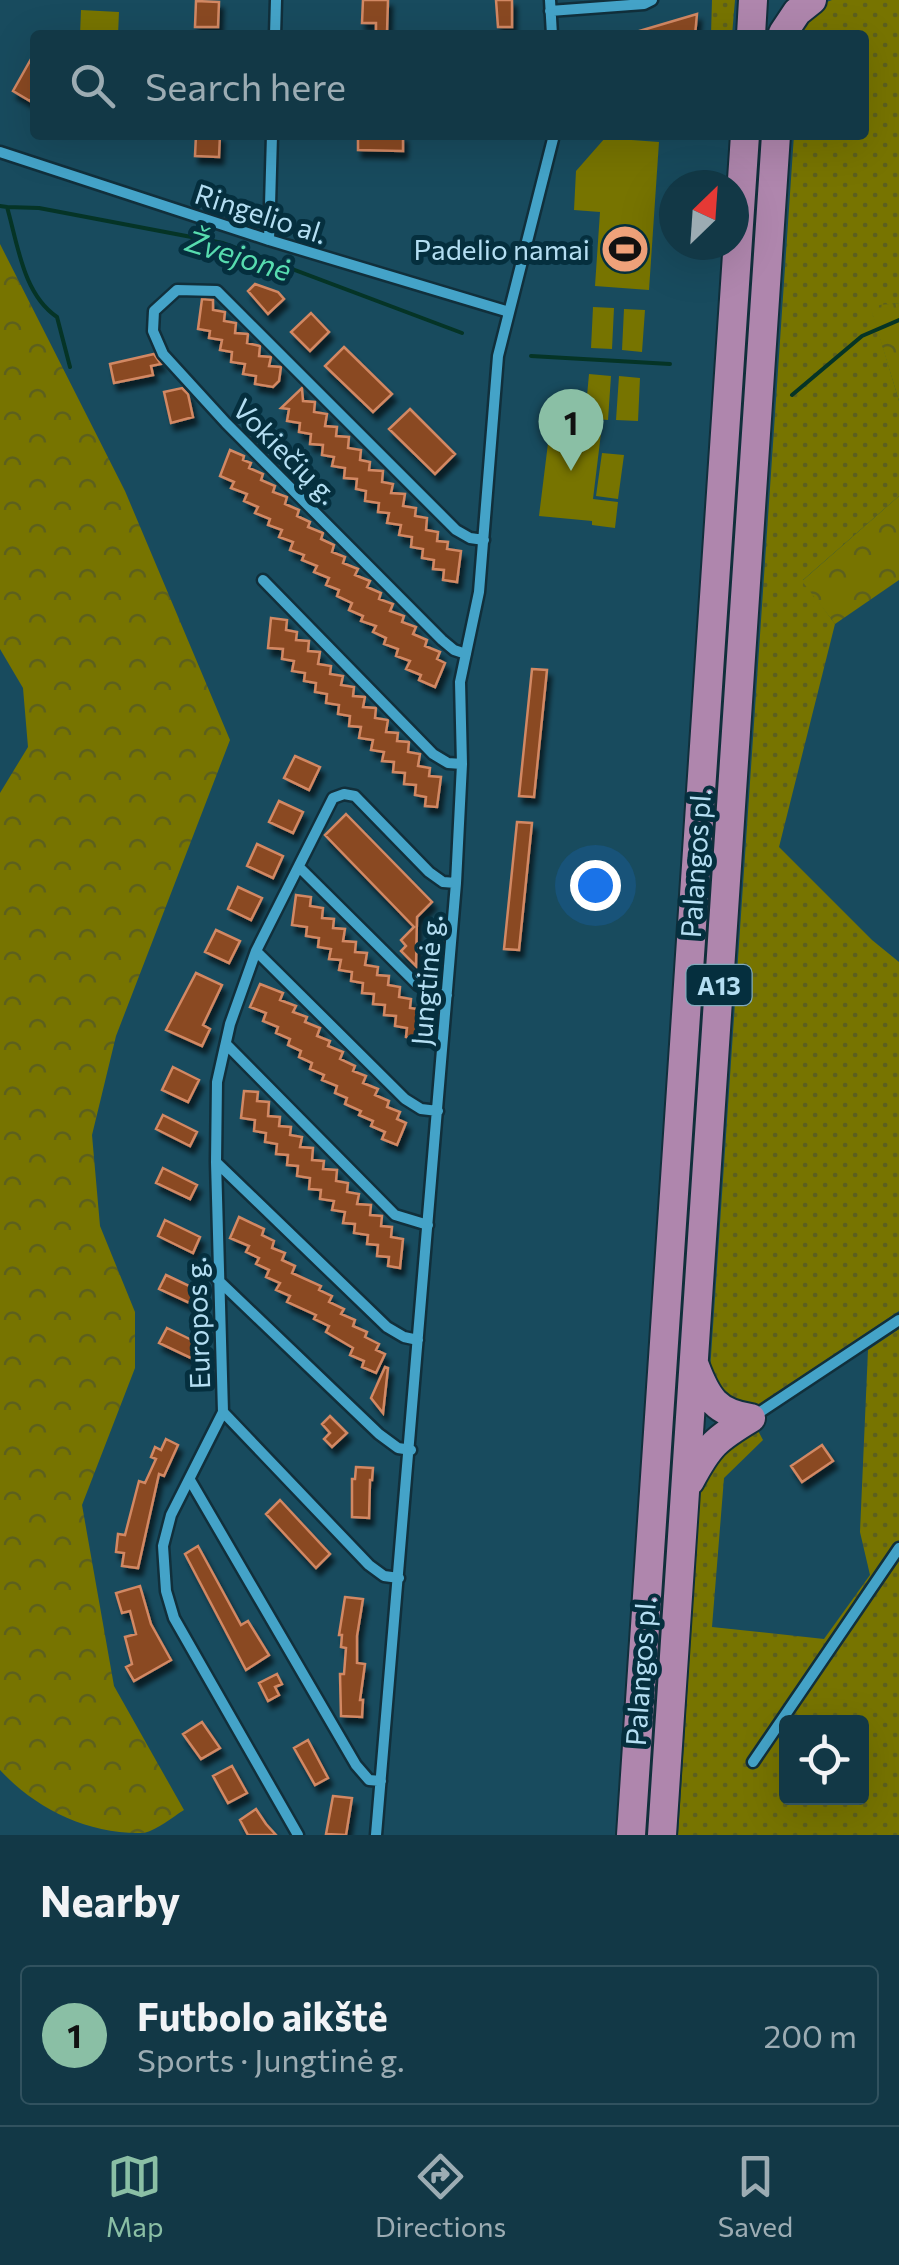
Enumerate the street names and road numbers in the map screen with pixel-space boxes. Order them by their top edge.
street label: Ringelio al. [191,176,331,250]
street label: Vokiečių g. [226,391,346,511]
street label: Palangos pl. [673,787,717,939]
street label: Jungtinė g. [403,913,449,1047]
road number: A13 [686,965,752,1005]
street label: Europos g. [178,1256,216,1390]
street label: Palangos pl. [618,1595,662,1747]

